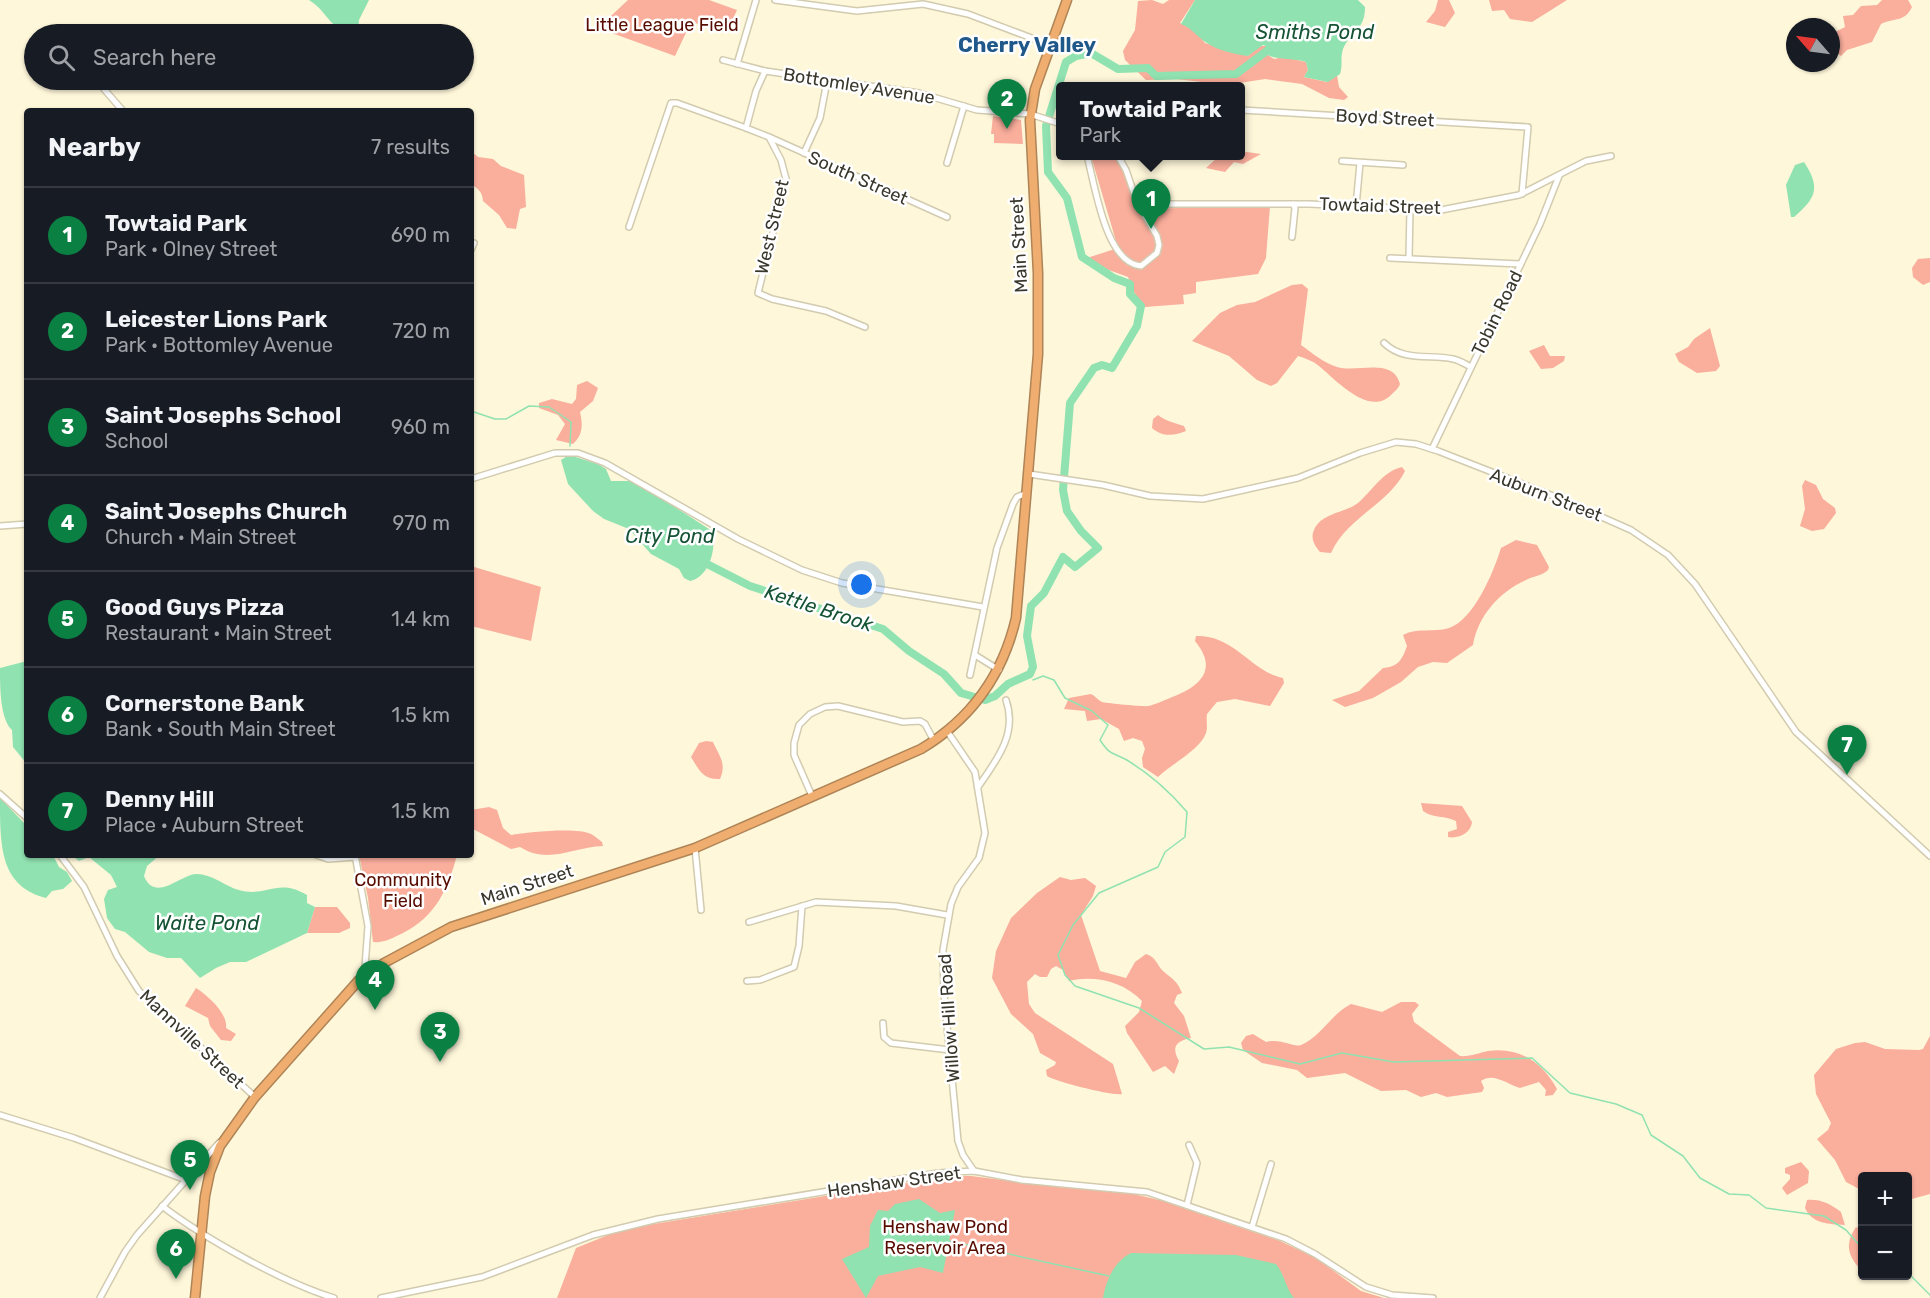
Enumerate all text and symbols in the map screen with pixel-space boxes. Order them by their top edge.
park label: Little League Field [585,14,739,36]
north arrow [1786,18,1840,72]
water label: Smiths Pond [1256,20,1375,44]
search box [24,24,474,90]
district label: Cherry Valley [958,32,1097,57]
icon: search [45,41,78,74]
text: Search here [93,44,216,71]
street label: Bottomley Avenue [782,63,936,109]
pin: 2 [988,80,1026,129]
popup [1056,82,1245,160]
text: Towtaid Park [1079,96,1222,123]
street label: Boyd Street [1335,104,1435,132]
text: Park [1079,123,1121,147]
text: Nearby [48,132,141,163]
text: 7 results [371,135,450,159]
street label: South Street [805,146,911,210]
street label: West Street [750,177,794,277]
pin: 1 [1132,180,1170,229]
street label: Towtaid Street [1319,193,1441,219]
street label: Main Street [1006,197,1032,293]
text: Towtaid Park [105,210,247,237]
text: 1 [63,223,72,247]
text: 690 m [391,223,450,247]
text: Park · Olney Street [105,237,277,261]
street label: Tobin Road [1467,267,1527,359]
text: Leicester Lions Park [105,306,327,333]
text: 2 [61,319,74,343]
text: 720 m [393,319,450,343]
text: Park · Bottomley Avenue [105,333,333,357]
text: Saint Josephs School [105,402,341,429]
text: 3 [61,415,74,439]
text: 960 m [391,415,450,439]
text: School [105,429,168,453]
street label: Auburn Street [1487,463,1605,527]
text: Saint Josephs Church [105,498,347,525]
text: 4 [61,511,74,535]
text: 970 m [393,511,450,535]
water label: City Pond [625,524,716,548]
text: Church · Main Street [105,525,296,549]
your location [847,570,876,599]
water label: Kettle Brook [762,579,877,637]
text: Good Guys Pizza [105,594,284,621]
text: 5 [61,607,74,631]
text: 1.4 km [391,607,450,631]
text: Restaurant · Main Street [105,621,332,645]
text: Cornerstone Bank [105,690,304,717]
text: 6 [61,703,74,727]
text: 1.5 km [392,703,450,727]
text: Bank · South Main Street [105,717,336,741]
pin: 7 [1828,726,1866,775]
text: Denny Hill [105,786,214,813]
text: 7 [62,799,73,823]
text: 1.5 km [392,799,450,823]
text: Place · Auburn Street [105,813,304,837]
street label: Main Street [478,860,576,910]
park label: Community Field [354,869,452,912]
water label: Waite Pond [155,911,260,935]
street label: Willow Hill Road [934,953,964,1083]
pin: 4 [356,960,394,1010]
street label: Mannville Street [135,985,249,1093]
pin: 3 [420,1012,460,1062]
pin: 5 [170,1140,210,1190]
street label: Henshaw Street [826,1162,962,1202]
map controls [1858,1172,1912,1280]
button: + [1858,1172,1912,1226]
park label: Henshaw Pond Reservoir Area [882,1216,1008,1259]
button: − [1858,1226,1912,1280]
pin: 6 [156,1230,195,1279]

